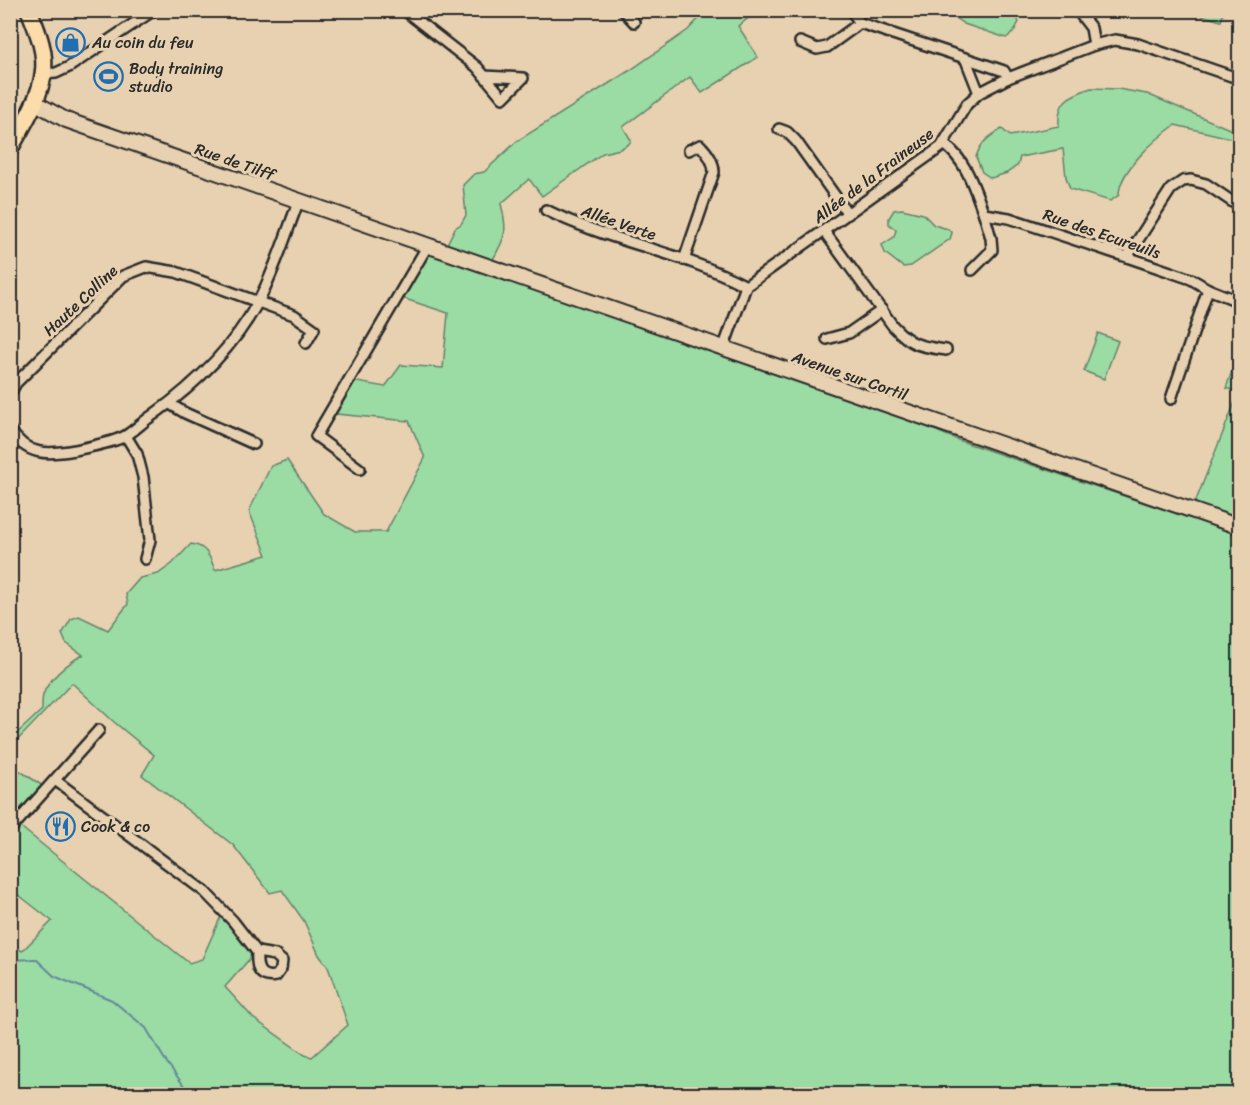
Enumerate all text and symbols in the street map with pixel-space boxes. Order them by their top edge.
shop icon: Au coin du feu [55,26,87,58]
place label: Au coin du feu [91,28,194,57]
place label: Body training studio [128,54,223,101]
sports icon: Body training studio [92,61,124,93]
street label: Allée de la Fraineuse [805,120,940,232]
street label: Rue de Tilff [191,134,281,190]
street label: Allée Verte [576,196,661,249]
street label: Rue des Ecureuils [1039,200,1165,267]
street label: Haute Colline [36,257,125,343]
street label: Avenue sur Cortil [787,342,912,409]
restaurant icon: Cook & co [44,810,76,842]
place label: Cook & co [81,812,150,841]

